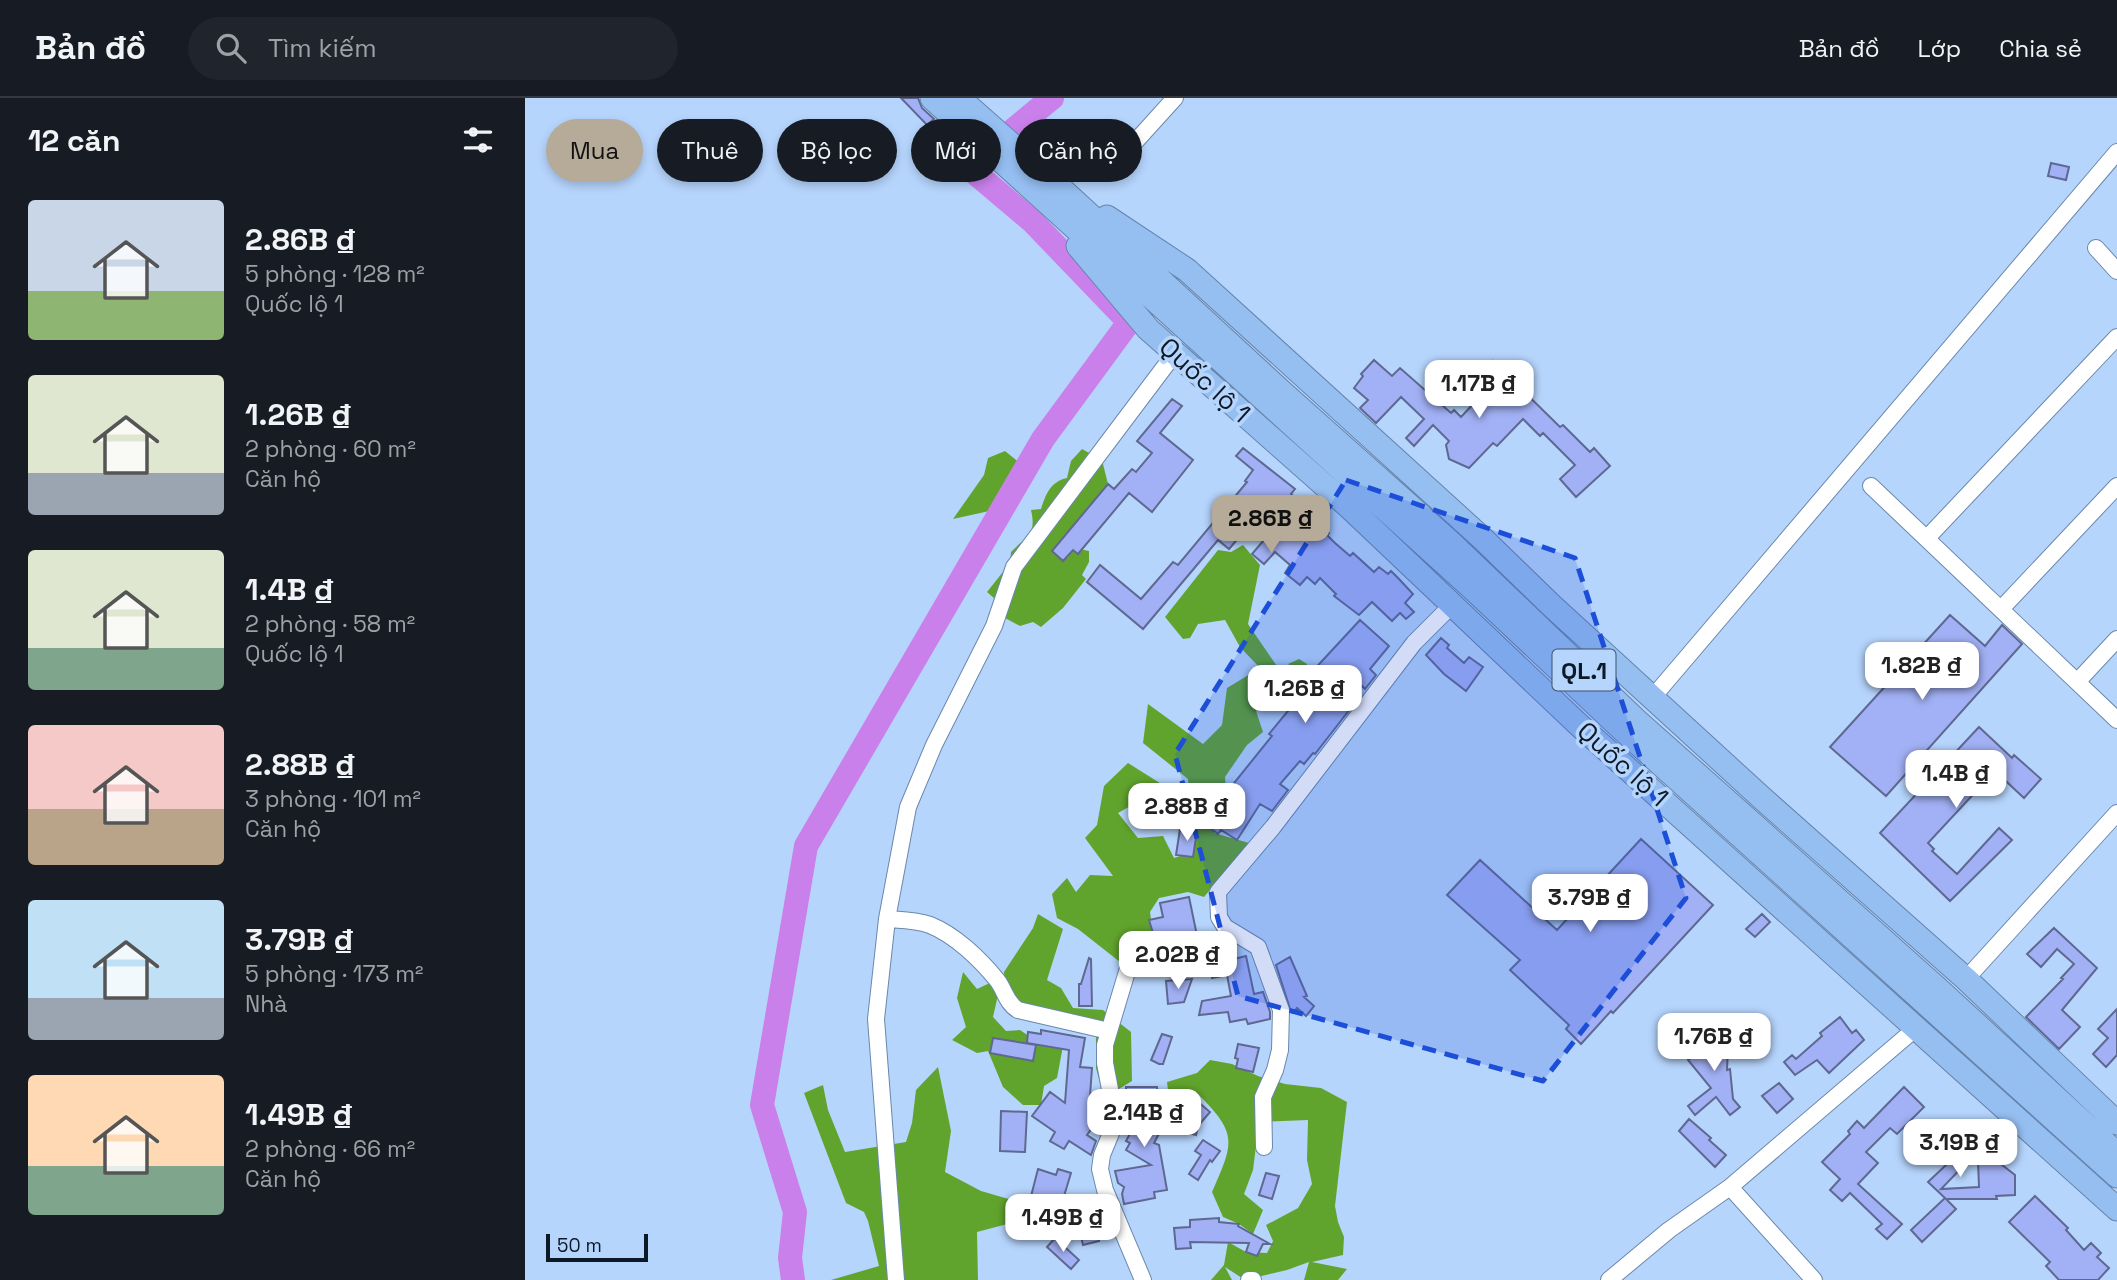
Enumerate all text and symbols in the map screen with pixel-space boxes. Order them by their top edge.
search box [188,17,678,80]
text: Bản đồ [35,27,146,69]
icon: search [212,29,250,67]
text: Tìm kiếm [268,31,377,65]
text: Bản đồ [1799,33,1880,64]
text: Lớp [1918,33,1961,64]
text: Chia sẻ [1999,33,2082,64]
chip: Mua [546,119,643,182]
chip: Thuê [657,119,763,182]
chip: Bộ lọc [777,119,897,182]
chip: Mới [911,119,1001,182]
chip: Căn hộ [1015,119,1142,182]
text: 12 căn [28,121,120,160]
icon: filters [459,121,497,159]
text: 2.86B ₫ [245,220,357,259]
icon: home [84,228,168,312]
text: 5 phòng · 128 m² [245,259,425,289]
text: Quốc lộ 1 [245,289,344,319]
street label: Quốc lộ 1 [1152,330,1258,430]
pin: 1.17B ₫ [1414,360,1544,420]
text: 1.17B ₫ [1441,368,1517,398]
text: 1.26B ₫ [245,395,353,434]
icon: home [84,403,168,487]
text: 2 phòng · 60 m² [245,434,416,464]
text: Căn hộ [245,464,321,494]
pin: 2.86B ₫ [1206,496,1336,555]
text: 2.86B ₫ [1228,503,1314,533]
text: 1.4B ₫ [245,570,335,609]
icon: home [84,578,168,662]
text: 2 phòng · 58 m² [245,609,415,639]
text: Quốc lộ 1 [245,639,344,669]
pin: 1.82B ₫ [1857,642,1987,702]
road number: QL.1 [1553,650,1615,690]
text: 1.82B ₫ [1881,650,1963,680]
pin: 1.26B ₫ [1240,666,1370,725]
text: 1.26B ₫ [1264,673,1346,703]
street label: Quốc lộ 1 [1570,714,1676,814]
text: 2.88B ₫ [245,745,356,784]
pin: 1.4B ₫ [1899,750,2013,810]
icon: home [84,753,168,837]
text: 1.4B ₫ [1921,758,1991,788]
text: 3 phòng · 101 m² [245,784,421,814]
pin: 2.88B ₫ [1122,784,1252,843]
text: 2.88B ₫ [1144,791,1230,821]
text: Căn hộ [245,814,321,844]
pin: 3.79B ₫ [1525,874,1655,934]
text: 3.79B ₫ [1548,882,1632,912]
text: 3.79B ₫ [245,920,355,959]
icon: home [84,928,168,1012]
pin: 2.02B ₫ [1113,932,1243,991]
text: 2.02B ₫ [1135,939,1221,969]
text: 5 phòng · 173 m² [245,959,423,989]
text: Nhà [245,989,288,1019]
pin: 1.76B ₫ [1649,1014,1779,1073]
text: 1.76B ₫ [1674,1021,1754,1051]
pin: 2.14B ₫ [1079,1090,1209,1149]
text: 1.49B ₫ [245,1095,354,1134]
text: 2.14B ₫ [1103,1097,1185,1127]
icon: home [84,1103,168,1187]
pin: 3.19B ₫ [1895,1119,2025,1179]
text: 3.19B ₫ [1919,1127,2001,1157]
text: 2 phòng · 66 m² [245,1134,415,1164]
text: Căn hộ [245,1164,321,1194]
pin: 1.49B ₫ [998,1194,1128,1254]
text: 1.49B ₫ [1021,1202,1105,1232]
scale bar [546,1231,647,1263]
text: 50 m [557,1233,602,1258]

